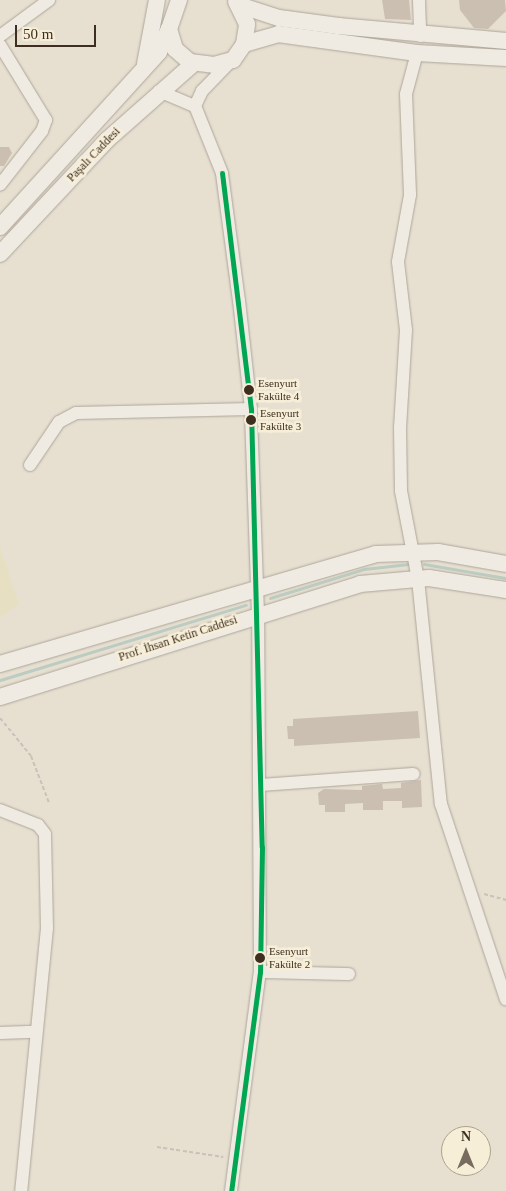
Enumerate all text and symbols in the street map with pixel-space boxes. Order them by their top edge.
scale bar [18,15,99,47]
text: 50 m [23,26,53,42]
street label: Paşalı Caddesi [64,125,124,185]
place label: Esenyurt Fakülte 4 [258,377,299,403]
marker: Esenyurt Fakülte 4 [244,385,254,395]
place label: Esenyurt Fakülte 3 [260,407,301,433]
marker: Esenyurt Fakülte 3 [246,415,256,425]
street label: Prof. İhsan Ketin Caddesi [117,613,239,665]
place label: Esenyurt Fakülte 2 [269,945,310,971]
marker: Esenyurt Fakülte 2 [255,953,265,963]
north arrow [441,1126,491,1176]
text: N [461,1129,471,1144]

